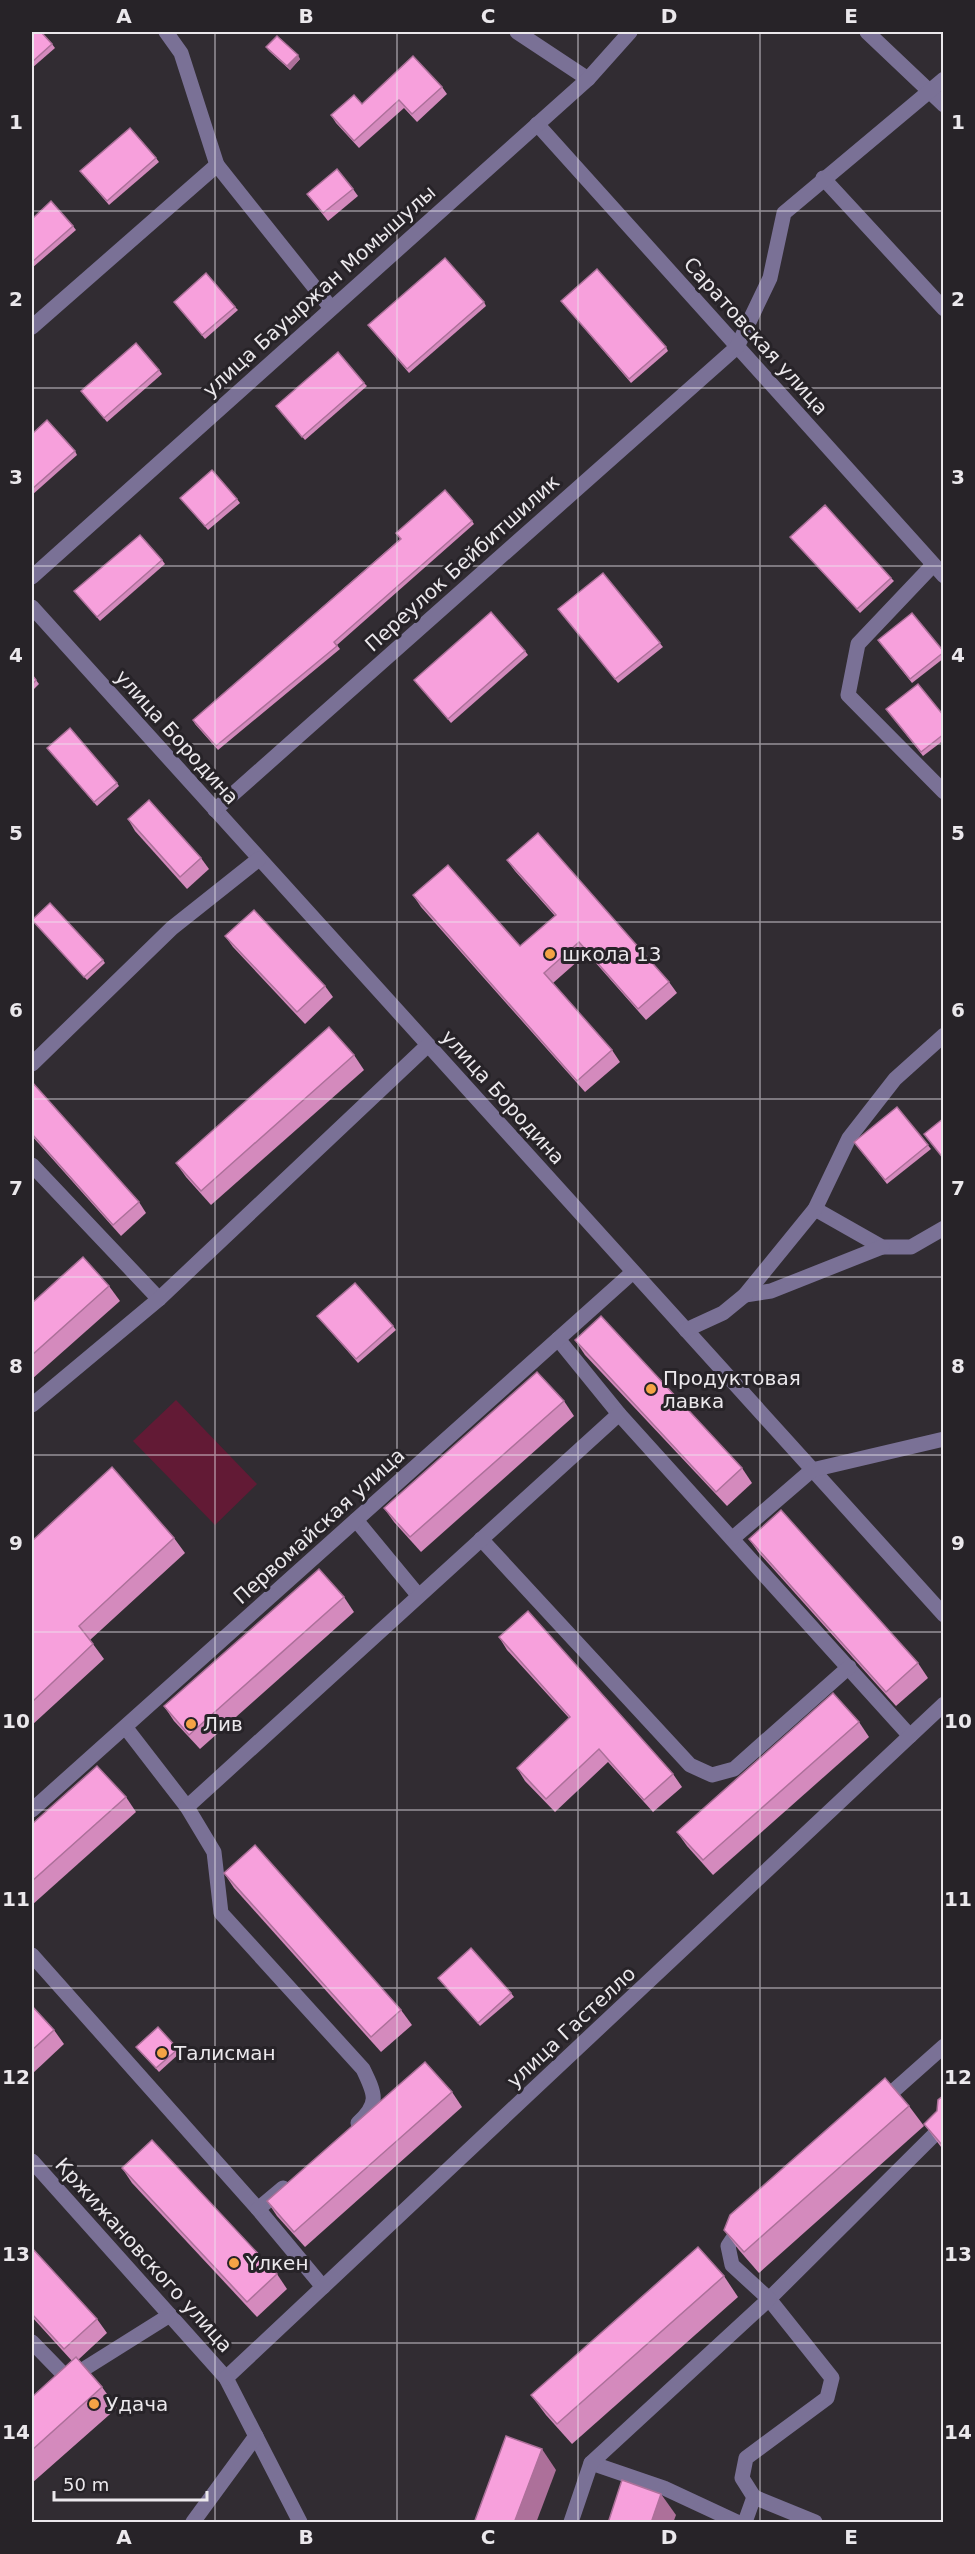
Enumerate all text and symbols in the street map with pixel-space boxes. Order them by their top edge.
text: A [116,4,132,28]
text: B [298,4,314,28]
text: C [481,4,495,28]
text: D [661,4,677,28]
text: E [844,4,858,28]
text: 1 [9,110,23,134]
text: 1 [951,110,965,134]
street label: улица Бауыржан Момышулы [198,180,440,402]
street label: Саратовская улица [679,252,833,420]
text: 2 [9,287,23,311]
text: 2 [951,287,965,311]
text: 3 [9,465,23,489]
text: 3 [951,465,965,489]
street label: Переулок Бейбитшилик [360,469,564,657]
text: 4 [9,643,23,667]
text: 4 [951,643,965,667]
street label: улица Бородина [110,665,244,809]
text: 5 [9,821,23,845]
text: 5 [951,821,965,845]
place label: школа 13 [562,942,661,966]
marker: школа 13 [543,947,557,961]
text: 6 [9,998,23,1022]
text: 6 [951,998,965,1022]
street label: улица Бородина [436,1025,570,1169]
text: 7 [9,1176,23,1200]
text: 7 [951,1176,965,1200]
text: 8 [9,1354,23,1378]
text: 8 [951,1354,965,1378]
place label: Продуктовая лавка [663,1366,801,1413]
marker: Продуктовая лавка [644,1382,658,1396]
street label: Первомайская улица [229,1443,409,1609]
text: 9 [9,1531,23,1555]
text: 9 [951,1531,965,1555]
text: 10 [2,1709,30,1733]
text: 10 [944,1709,972,1733]
place label: Лив [203,1712,243,1736]
marker: Лив [184,1717,198,1731]
text: 11 [2,1887,30,1911]
text: 11 [944,1887,972,1911]
street label: улица Гастелло [502,1961,640,2093]
place label: Талисман [173,2041,276,2065]
marker: Талисман [155,2046,169,2060]
text: 12 [2,2065,30,2089]
text: 12 [944,2065,972,2089]
street label: Кржижановского улица [50,2153,238,2357]
text: 13 [2,2242,30,2266]
text: 13 [944,2242,972,2266]
place label: Yлкен [245,2251,308,2275]
marker: Yлкен [227,2256,241,2270]
place label: Удача [106,2392,168,2416]
marker: Удача [87,2397,101,2411]
text: 14 [2,2420,30,2444]
text: 14 [944,2420,972,2444]
scale bar [54,2464,207,2502]
text: 50 m [63,2474,109,2495]
text: A [116,2525,132,2549]
text: B [298,2525,314,2549]
text: C [481,2525,495,2549]
text: D [661,2525,677,2549]
text: E [844,2525,858,2549]

